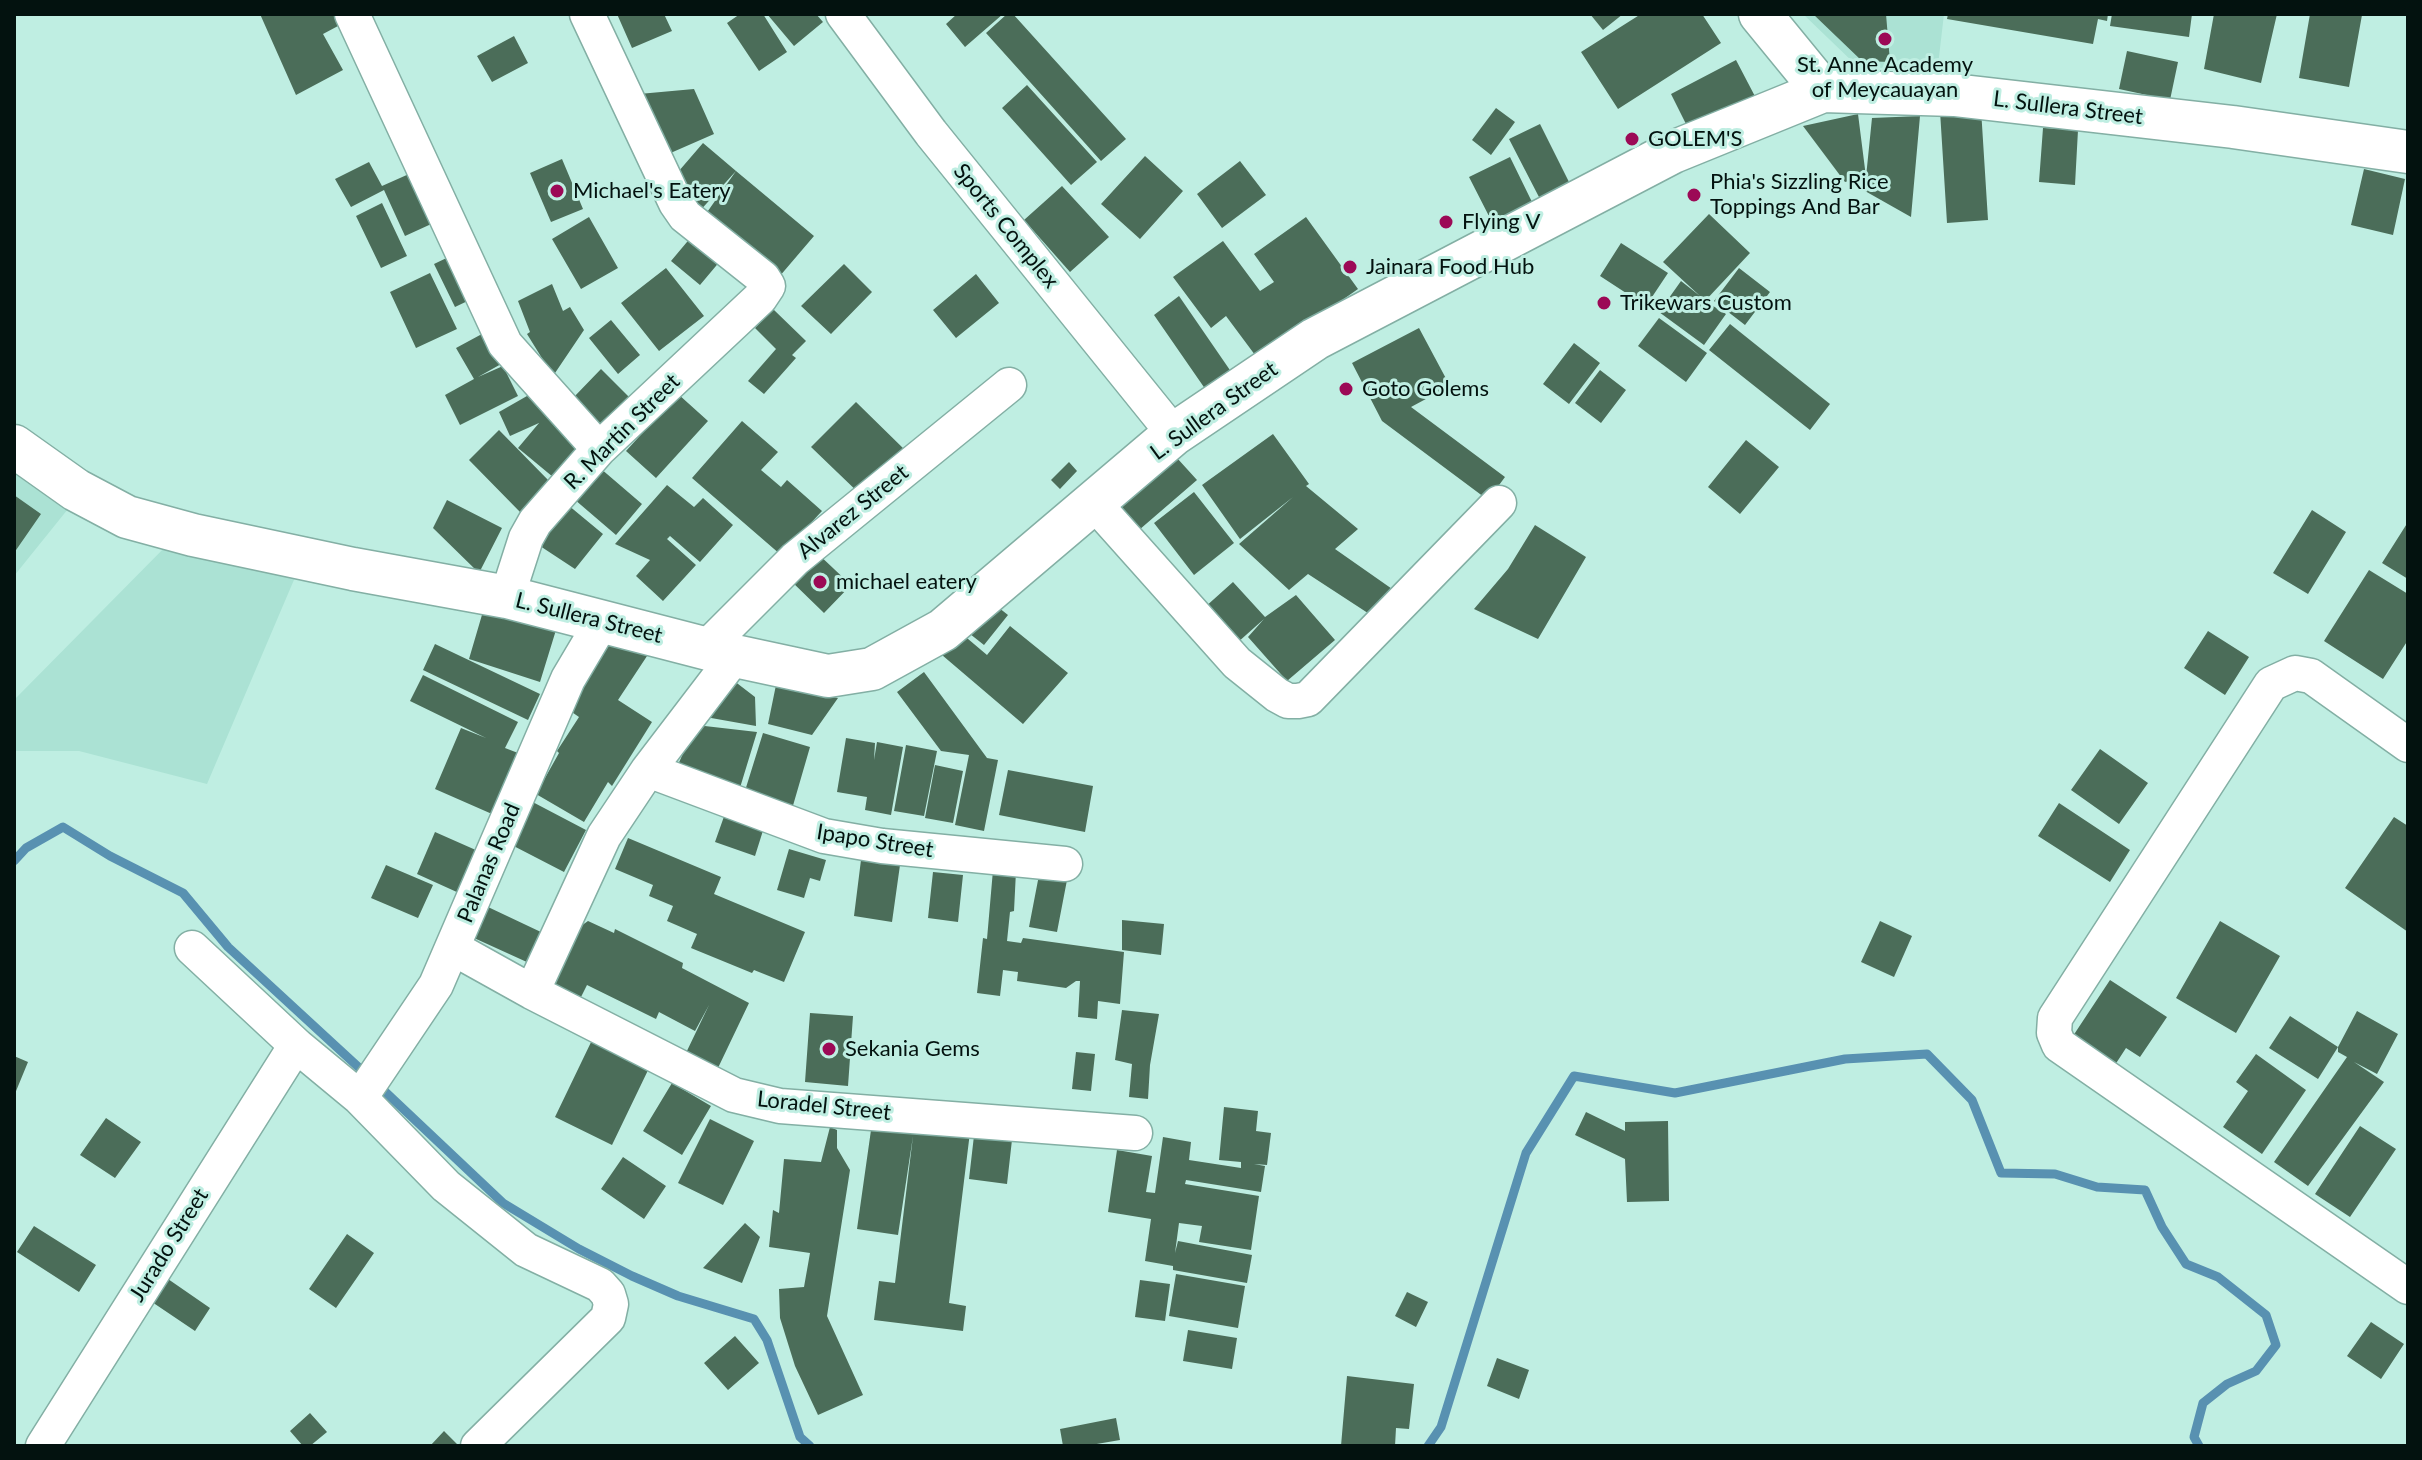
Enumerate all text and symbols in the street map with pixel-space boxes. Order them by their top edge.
marker: St. Anne Academy of Meycauayan [1876,30,1894,48]
place label: St. Anne Academy of Meycauayan [1797,52,1973,104]
street label: L. Sullera Street [1992,86,2144,130]
place label: GOLEM'S [1648,126,1743,152]
marker: GOLEM'S [1623,130,1641,148]
street label: Sports Complex [948,158,1064,294]
place label: Phia's Sizzling Rice Toppings And Bar [1710,169,1889,220]
place label: Michael's Eatery [573,178,731,204]
marker: Michael's Eatery [548,182,566,200]
marker: Phia's Sizzling Rice Toppings And Bar [1685,186,1703,204]
place label: Flying V [1462,209,1540,235]
marker: Flying V [1437,213,1455,231]
place label: Jainara Food Hub [1366,254,1534,280]
marker: Jainara Food Hub [1341,258,1359,276]
place label: Trikewars Custom [1620,290,1792,316]
marker: Trikewars Custom [1595,294,1613,312]
street label: L. Sullera Street [1145,356,1283,466]
street label: R. Martin Street [559,369,685,495]
place label: Goto Golems [1362,376,1489,402]
marker: Goto Golems [1337,380,1355,398]
street label: Alvarez Street [792,459,914,565]
place label: michael eatery [836,569,977,595]
marker: michael eatery [811,573,829,591]
street label: L. Sullera Street [513,587,665,649]
street label: Palanas Road [452,799,526,927]
street label: Ipapo Street [815,819,935,863]
place label: Sekania Gems [845,1036,980,1062]
marker: Sekania Gems [820,1040,838,1058]
street label: Loradel Street [756,1086,892,1126]
street label: Jurado Street [124,1184,214,1306]

